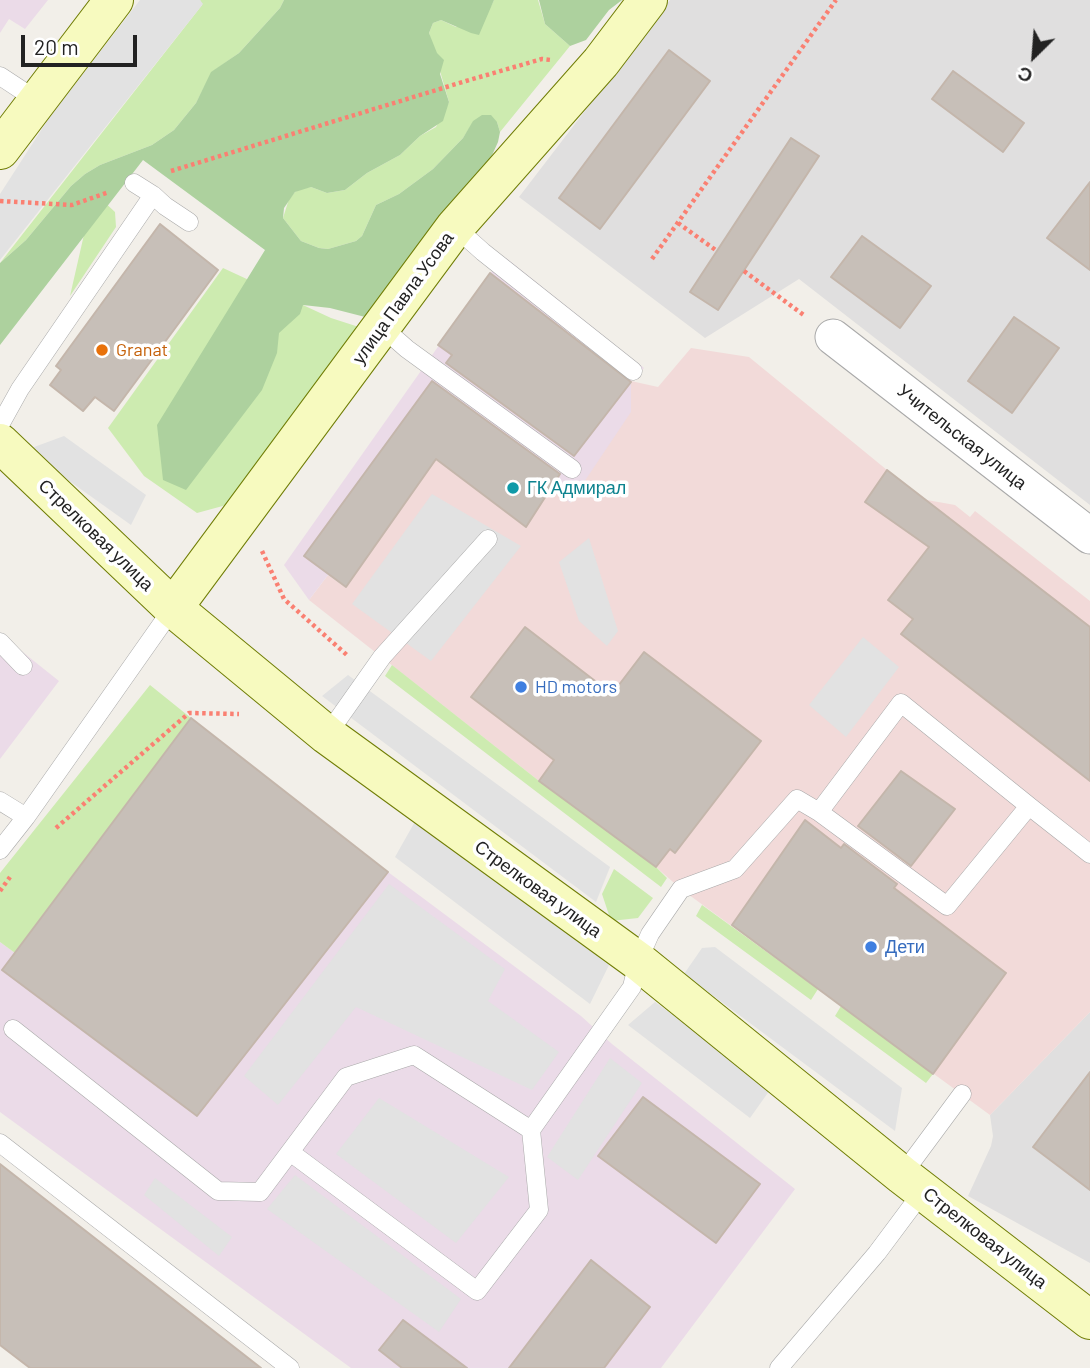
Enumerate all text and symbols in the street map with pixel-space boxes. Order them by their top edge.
scale bar [24,21,140,65]
north arrow [999,21,1069,91]
text: 20 m [34,34,79,59]
text: С [1014,62,1036,89]
street label: улица Павла Усова [348,228,458,368]
place label: Granat [116,339,168,361]
marker: Granat [94,342,110,358]
street label: Учительская улица [893,380,1031,494]
street label: Стрелковая улица [34,475,158,595]
place label: ГК Адмирал [527,477,626,499]
marker: ГК Адмирал [505,480,521,496]
place label: HD motors [535,676,617,698]
marker: HD motors [513,679,529,695]
street label: Стрелковая улица [470,836,606,942]
place label: Дети [885,936,925,958]
marker: Дети [863,939,879,955]
street label: Стрелковая улица [919,1183,1051,1293]

